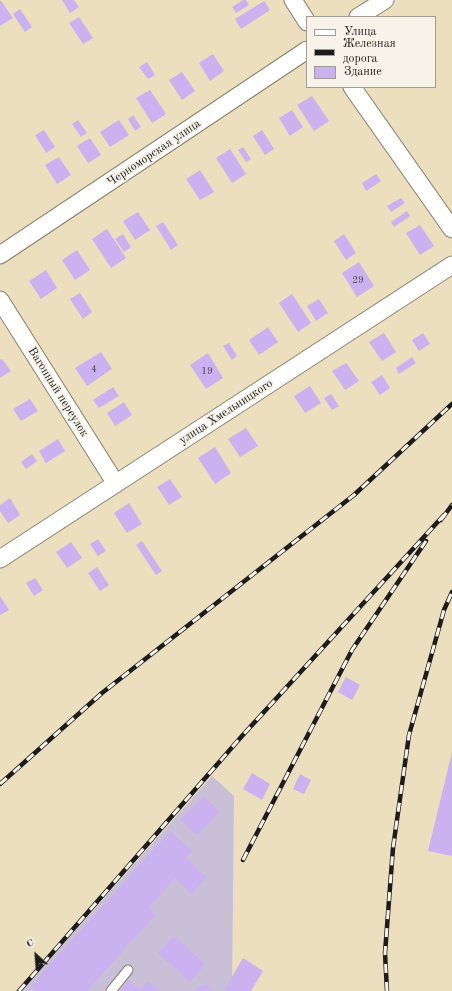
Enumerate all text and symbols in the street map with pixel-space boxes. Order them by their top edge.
legend [306,16,436,88]
text: Улица [344,26,377,38]
text: Железная дорога [343,38,396,65]
text: Здание [344,66,382,78]
street label: Черноморская улица [105,116,203,190]
house number: 29 [352,274,364,286]
street label: Вагонный переулок [25,344,91,440]
house number: 4 [91,363,97,375]
house number: 19 [201,365,213,377]
street label: улица Хмельницкого [177,376,275,448]
north arrow [16,935,56,975]
text: С [25,937,36,950]

